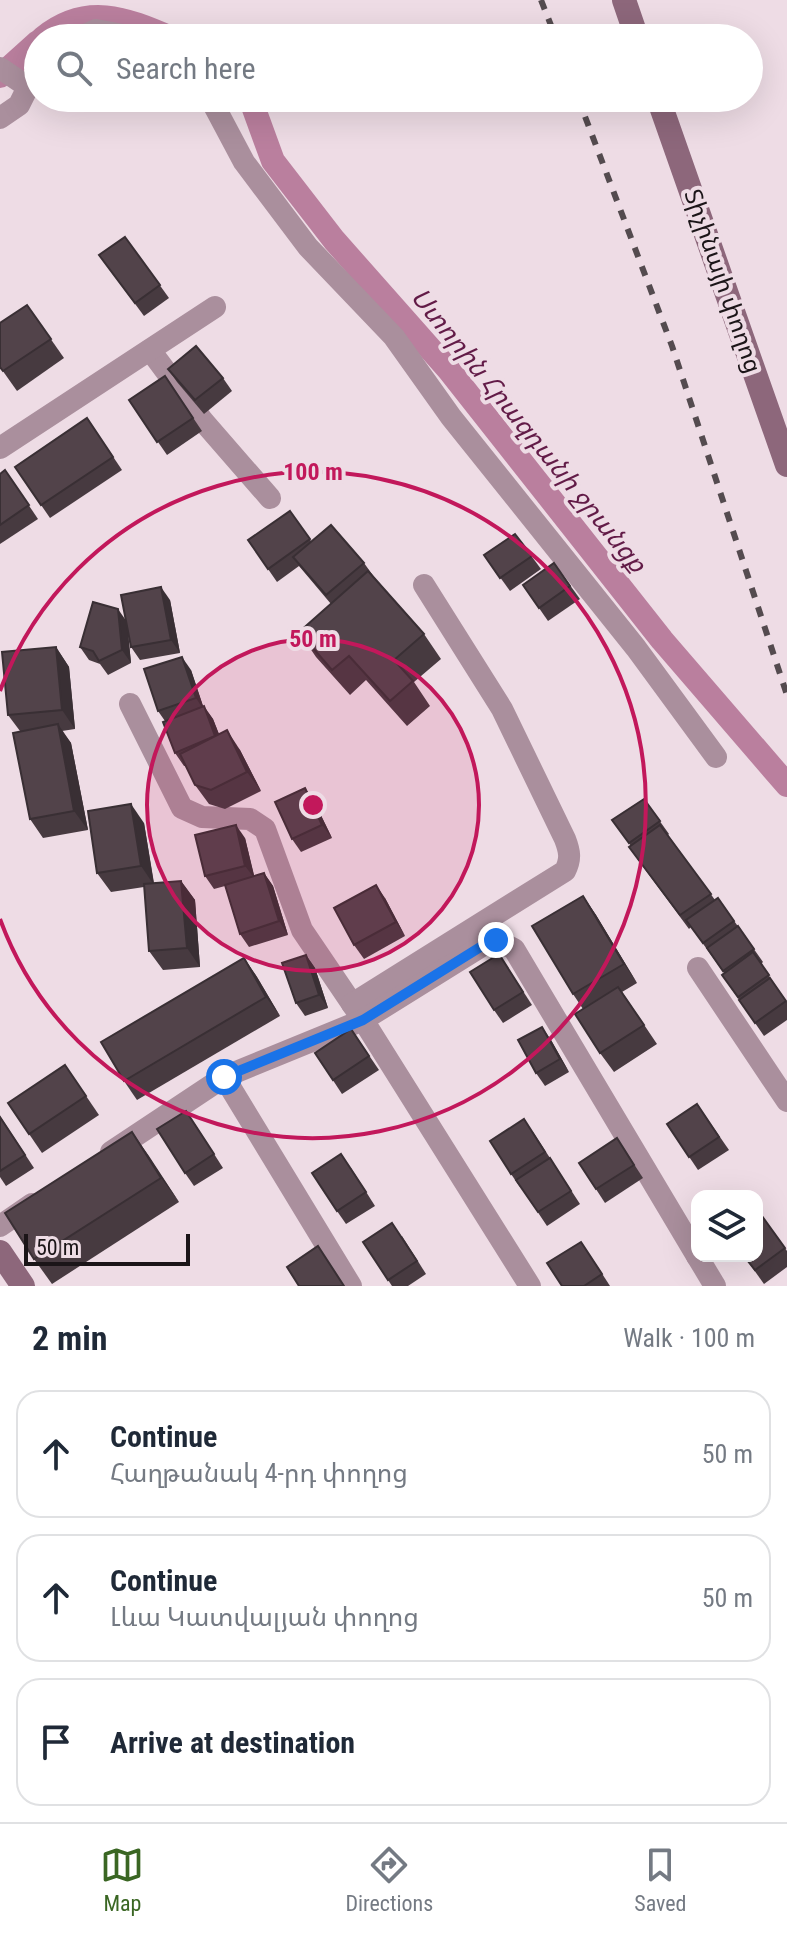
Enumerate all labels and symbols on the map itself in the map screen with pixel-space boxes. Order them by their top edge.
street label: Տիչինայի փողոց [678,185,768,377]
water label: Ստորին Հրազդանի ջրանցք [404,282,654,580]
text: 100 m [283,458,343,486]
text: 50 m [289,625,337,653]
centre of rings [299,791,327,819]
route end [478,922,514,958]
route start [206,1059,242,1095]
scale bar [24,1230,190,1266]

